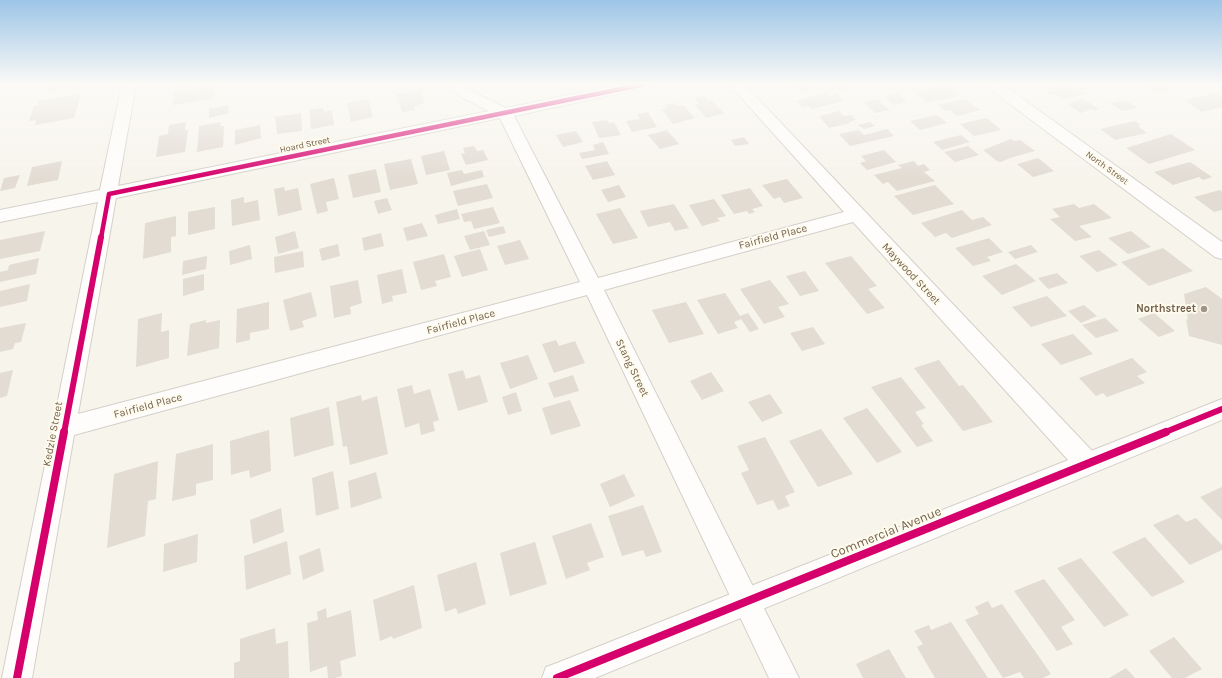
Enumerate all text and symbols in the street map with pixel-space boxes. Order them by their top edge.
street label: Hoard Street [279,134,331,156]
street label: North Street [1084,149,1130,187]
street label: Fairfield Place [737,222,809,252]
street label: Maywood Street [879,240,943,308]
place label: Northstreet [1136,302,1196,316]
marker: Northstreet [1199,304,1209,314]
street label: Fairfield Place [425,307,497,337]
street label: Stang Street [612,337,652,399]
street label: Fairfield Place [112,391,184,421]
street label: Kedzie Street [40,400,66,468]
street label: Commercial Avenue [828,504,944,562]

